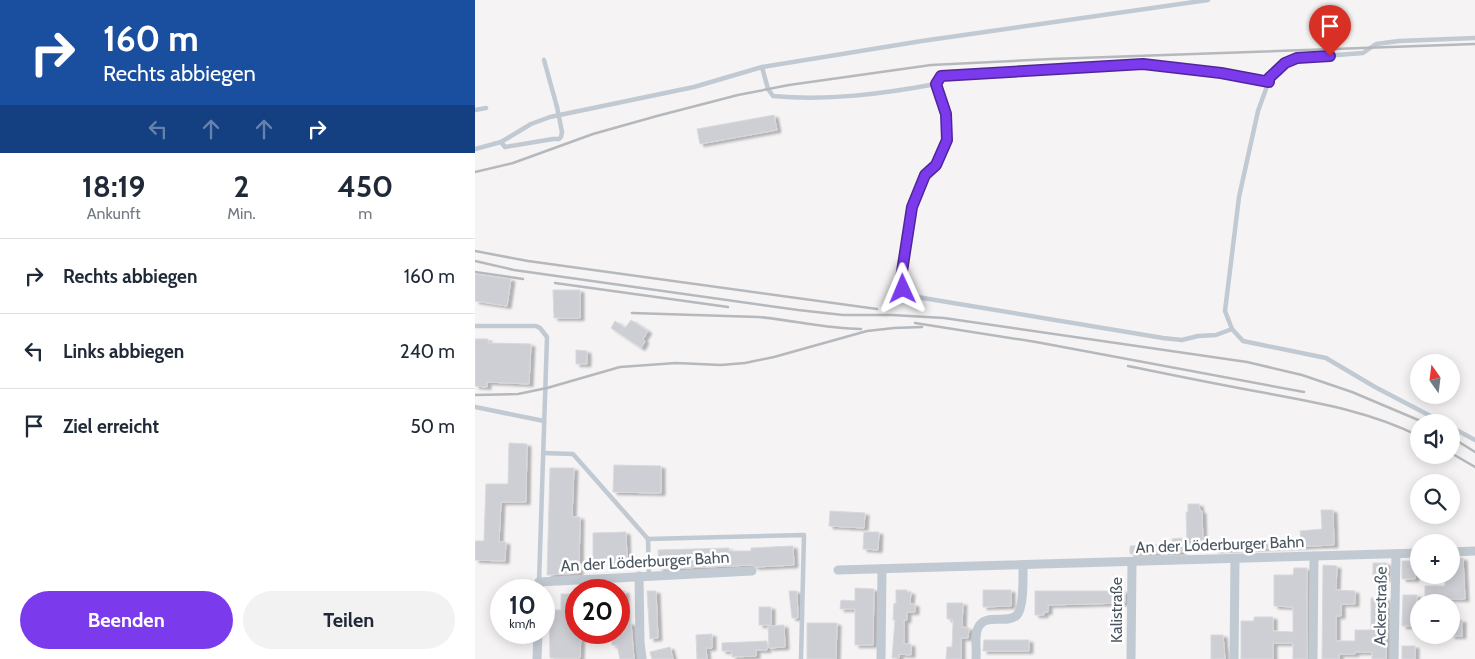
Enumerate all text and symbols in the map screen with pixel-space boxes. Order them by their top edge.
pin [1309,5,1351,56]
icon: arrive [1316,12,1344,40]
text: 160 m [103,17,199,60]
icon: right [20,20,85,85]
text: Rechts abbiegen [103,60,256,87]
icon: left [144,115,172,143]
icon: ahead [197,115,225,143]
icon: ahead [250,115,278,143]
icon: right [303,115,331,143]
text: 18:19 [82,168,145,205]
text: 2 [233,168,249,205]
text: 450 [337,168,393,205]
text: Ankunft [87,204,141,223]
text: Min. [227,204,256,223]
text: m [358,204,372,223]
icon: right [20,262,48,290]
position arrow [876,262,928,314]
text: Rechts abbiegen [63,265,197,288]
text: 160 m [404,265,455,288]
icon: left [20,337,48,365]
text: Links abbiegen [63,340,184,363]
text: 240 m [400,340,455,363]
north arrow [1410,354,1460,404]
map controls [1410,354,1460,644]
icon: arrive [20,412,48,440]
button: sound [1410,414,1460,464]
text: Ziel erreicht [63,415,159,438]
text: 50 m [411,415,455,438]
button: search [1410,474,1460,524]
street label: An der Löderburger Bahn [1135,532,1305,557]
button: + [1410,534,1460,584]
street label: An der Löderburger Bahn [560,548,730,575]
street label: Ackerstraße [1370,566,1391,646]
street label: Kalistraße [1107,577,1126,643]
speed limit sign: 20 [565,579,630,644]
text: 10 [509,590,536,620]
button: Beenden [20,591,233,649]
button: Teilen [243,591,455,649]
button: − [1410,594,1460,644]
text: km/h [509,616,536,631]

